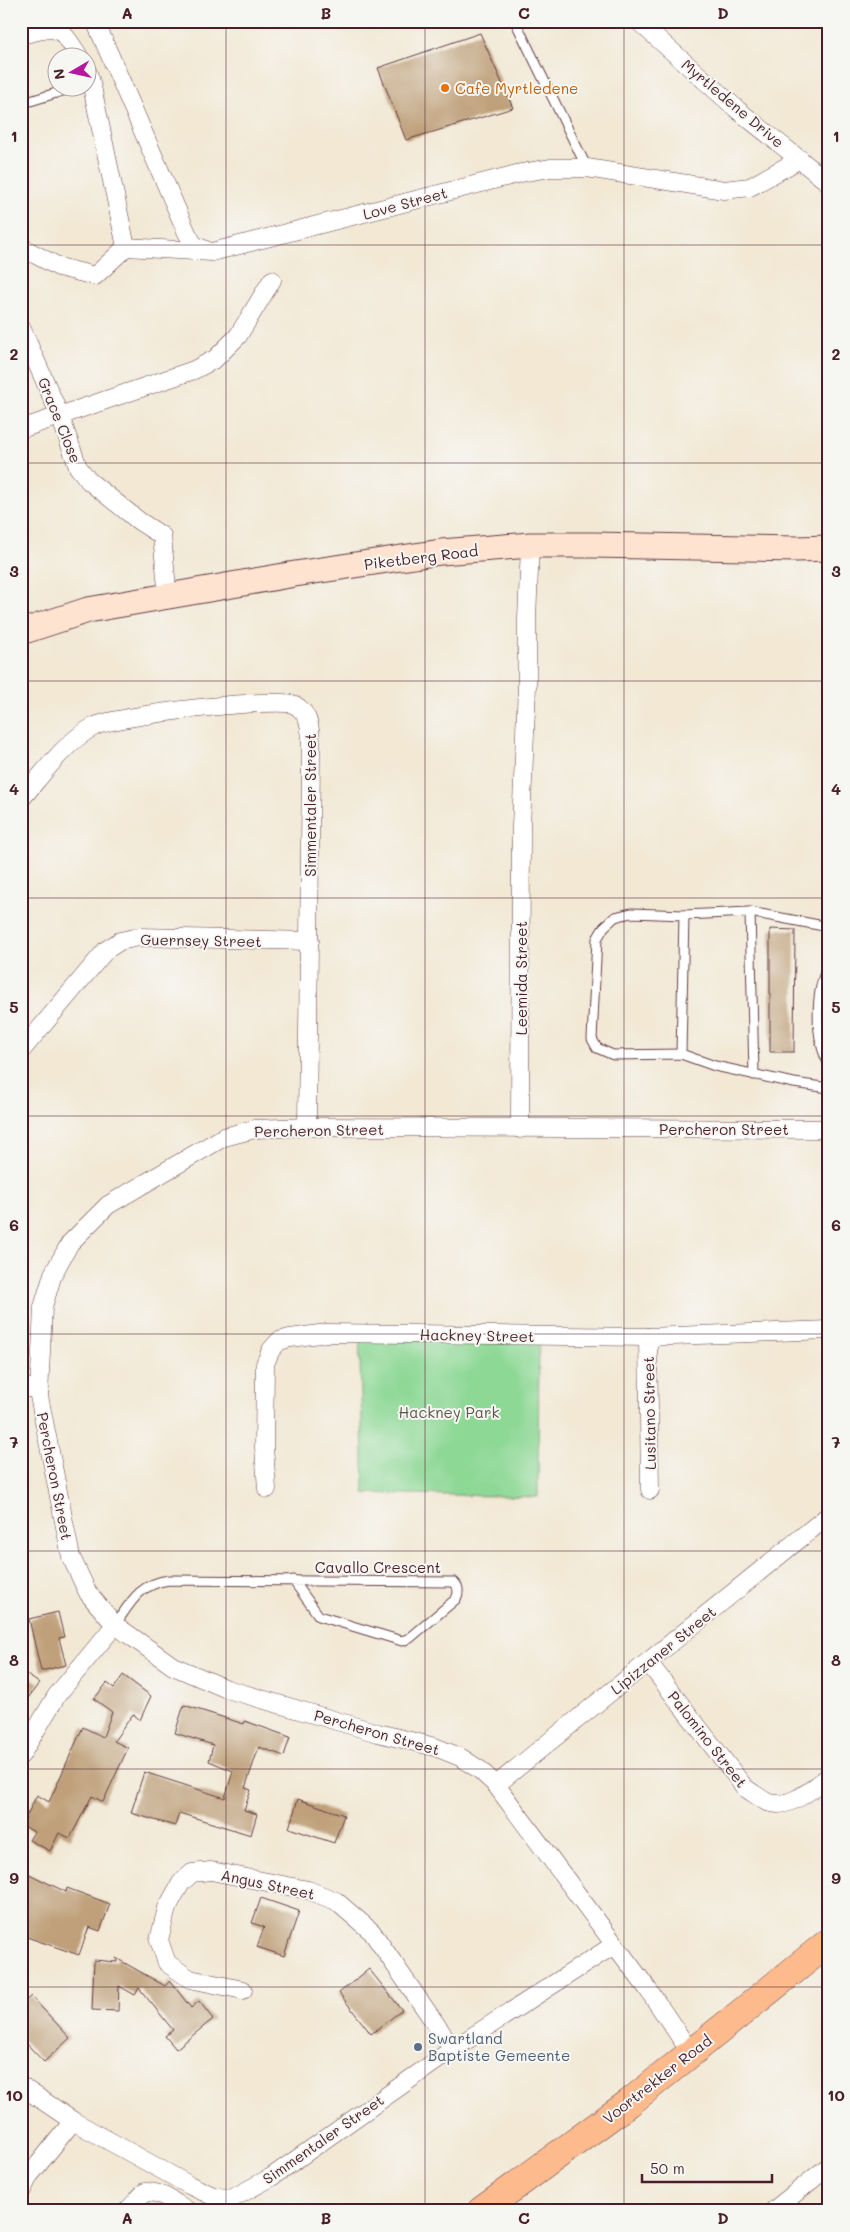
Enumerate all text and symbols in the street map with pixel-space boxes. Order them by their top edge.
text: A [121,2,133,23]
text: B [321,2,331,23]
text: C [518,2,530,23]
text: D [717,2,729,23]
north arrow [48,48,98,98]
street label: Myrtledene Drive [678,54,788,152]
text: N [48,67,69,81]
place label: Cafe Myrtledene [455,78,578,98]
marker: Cafe Myrtledene [439,82,451,94]
text: 1 [10,125,18,146]
text: 1 [832,125,840,146]
street label: Love Street [361,182,449,224]
text: 2 [10,343,19,364]
text: 2 [832,343,841,364]
street label: Grace Close [34,374,86,466]
street label: Piketberg Road [363,540,479,574]
text: 3 [9,560,19,581]
text: 3 [831,560,841,581]
street label: Simmentaler Street [300,733,320,877]
text: 4 [9,778,19,799]
text: 4 [831,778,841,799]
street label: Leemida Street [511,921,531,1035]
street label: Guernsey Street [140,929,262,951]
text: 5 [9,996,19,1017]
text: 5 [831,996,841,1017]
street label: Percheron Street [254,1119,384,1141]
street label: Percheron Street [659,1119,789,1139]
text: 6 [9,1214,19,1235]
text: 6 [831,1214,841,1235]
street label: Hackney Street [419,1324,535,1346]
street label: Lusitano Street [638,1356,660,1470]
park label: Hackney Park [398,1402,500,1422]
street label: Percheron Street [33,1410,77,1542]
text: 7 [10,1431,19,1452]
text: 7 [832,1431,841,1452]
street label: Cavallo Crescent [315,1557,441,1577]
street label: Lipizzaner Street [606,1601,720,1699]
text: 8 [9,1649,19,1670]
text: 8 [831,1649,841,1670]
street label: Palomino Street [664,1687,752,1791]
street label: Percheron Street [312,1704,442,1760]
street label: Angus Street [219,1864,317,1904]
text: 9 [9,1867,19,1888]
text: 9 [831,1867,841,1888]
place label: Swartland Baptiste Gemeente [428,2028,570,2065]
street label: Voortrekker Road [598,2030,716,2128]
marker: Swartland Baptiste Gemeente [412,2041,424,2053]
text: 10 [5,2084,23,2105]
text: 10 [827,2084,845,2105]
street label: Simmentaler Street [258,2090,388,2188]
scale bar [642,2152,772,2184]
text: 50 m [650,2158,685,2178]
text: A [121,2207,133,2228]
text: B [321,2207,331,2228]
text: C [518,2207,530,2228]
text: D [717,2207,729,2228]

